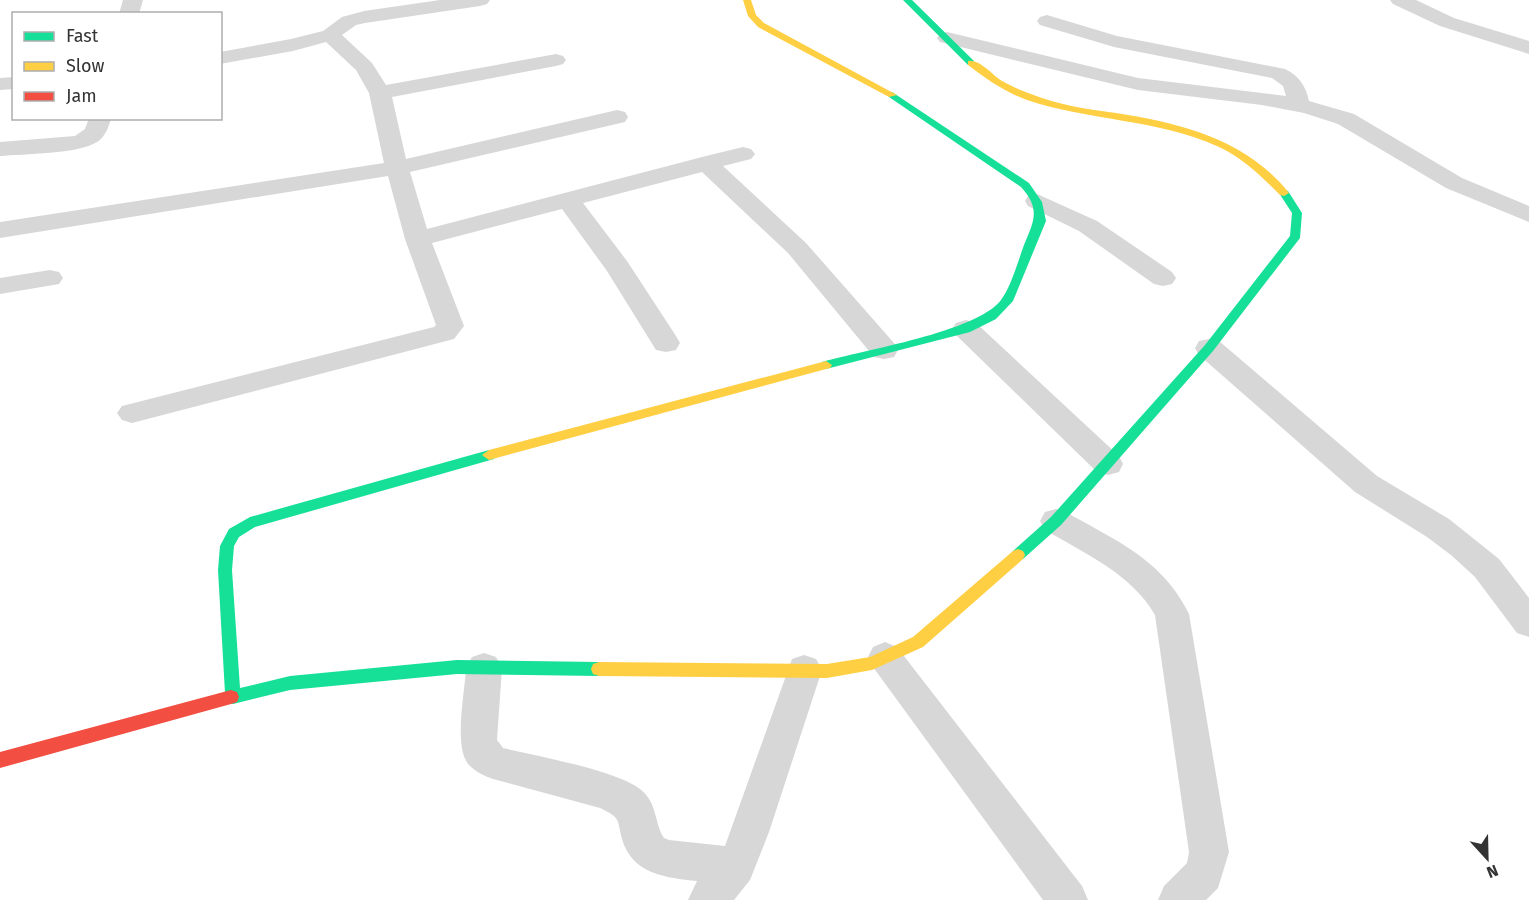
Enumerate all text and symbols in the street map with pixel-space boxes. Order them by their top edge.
legend [12,12,222,120]
text: Fast [66,25,99,47]
text: Slow [66,55,105,77]
text: Jam [66,85,97,107]
north arrow [1457,828,1517,888]
text: N [1484,861,1501,882]

